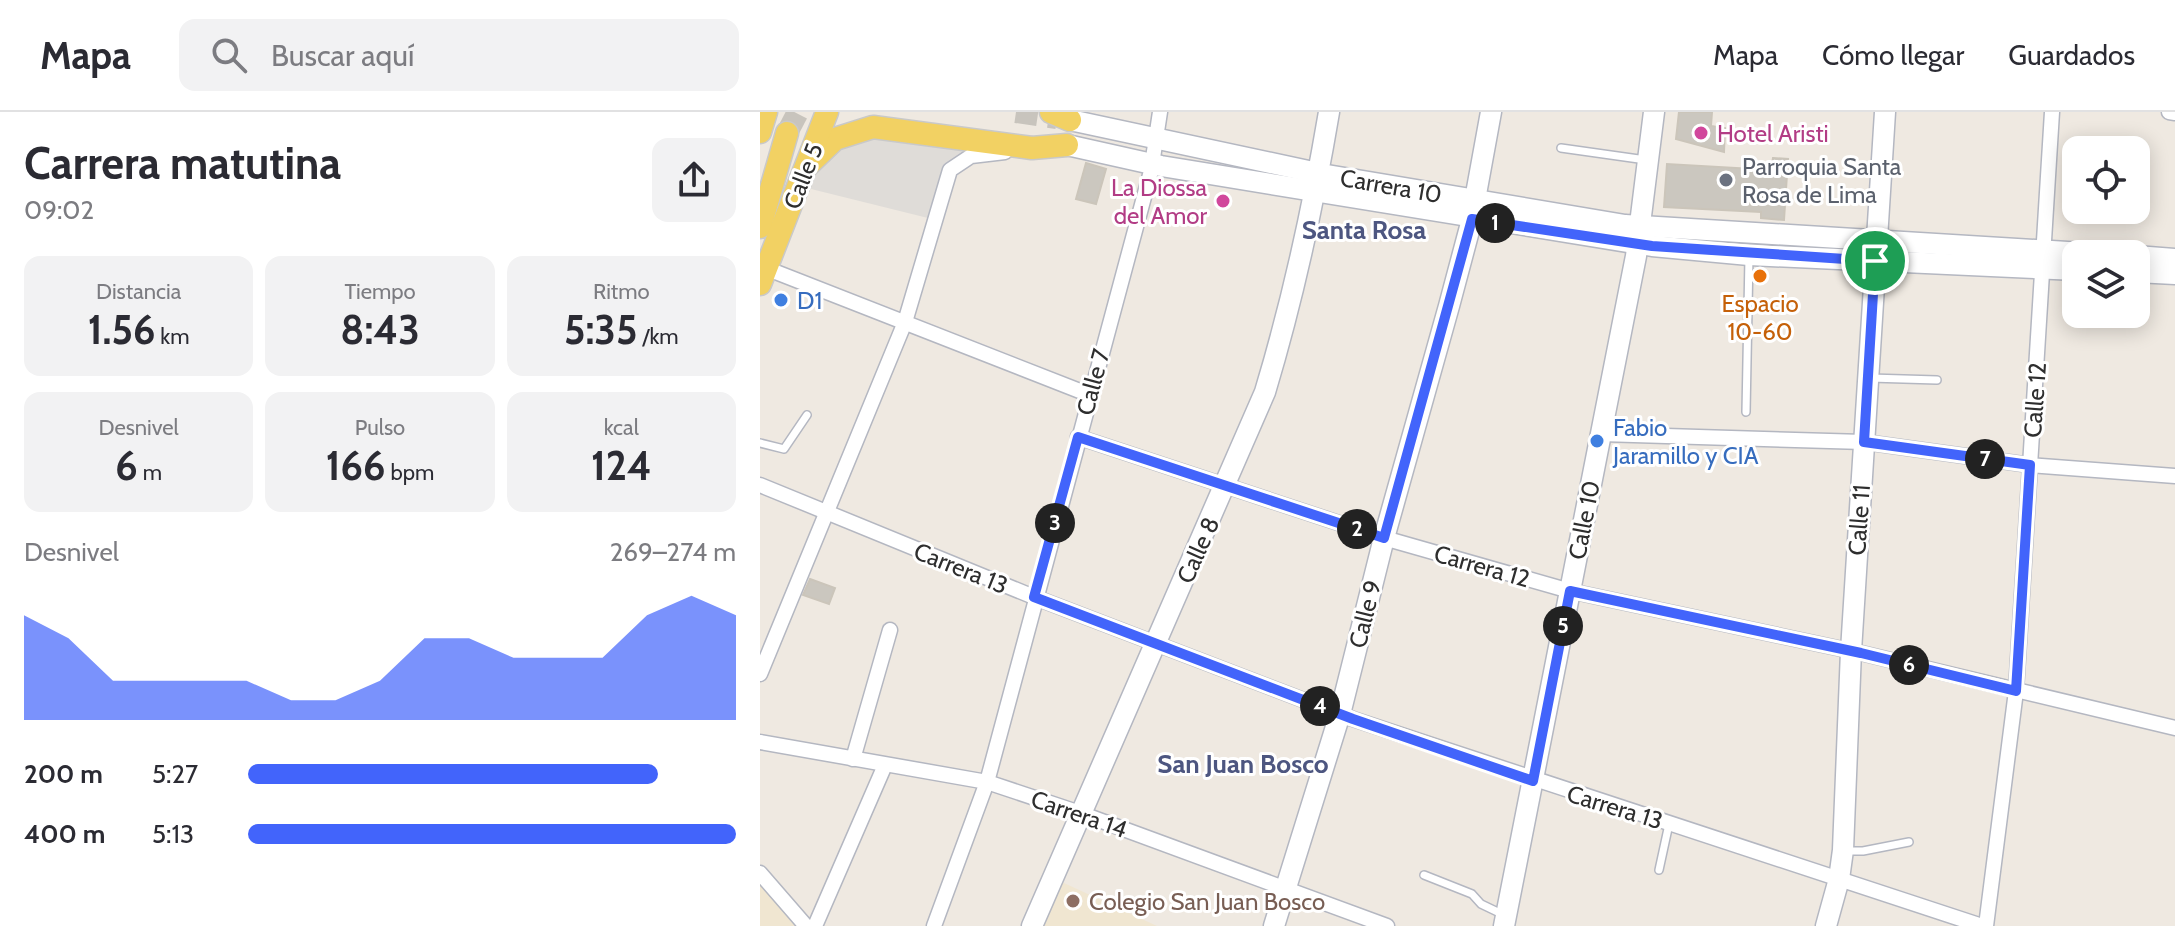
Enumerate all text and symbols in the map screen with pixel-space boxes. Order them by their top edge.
search box [179,19,739,91]
text: Mapa [40,32,131,79]
icon: search [207,33,251,77]
text: Buscar aquí [271,37,414,74]
text: Mapa [1713,38,1778,72]
text: Cómo llegar [1822,38,1964,72]
text: Guardados [2008,38,2135,72]
place label: Hotel Aristi [1717,119,1829,148]
marker: Hotel Aristi [1692,124,1710,142]
map controls [2062,136,2150,328]
button: locate [2062,136,2150,224]
text: Carrera matutina [24,137,341,190]
button: share [652,138,736,222]
street label: Calle 5 [777,139,829,213]
place label: Parroquia Santa Rosa de Lima [1742,152,1902,209]
street label: Carrera 10 [1338,163,1444,209]
marker: Parroquia Santa Rosa de Lima [1717,171,1735,189]
place label: La Diossa del Amor [1111,173,1207,230]
marker: La Diossa del Amor [1214,192,1232,210]
text: 09:02 [24,194,94,226]
pin: 1 [1475,203,1515,243]
text: 1 [1491,209,1499,236]
district label: Santa Rosa [1302,214,1426,246]
pin [1841,227,1909,295]
icon: arrive [1853,239,1897,283]
button: layers [2062,240,2150,328]
marker: Espacio 10-60 [1751,267,1769,285]
text: Distancia [96,278,181,305]
text: Tiempo [344,278,416,305]
text: Ritmo [593,278,650,305]
place label: D1 [797,286,822,315]
place label: Espacio 10-60 [1721,289,1799,346]
marker: D1 [772,291,790,309]
text: 1.56 [88,305,155,354]
text: 8:43 [340,305,420,354]
text: 5:35 [564,305,637,354]
text: km [155,323,190,350]
text: /km [637,323,679,350]
street label: Calle 7 [1070,346,1116,418]
street label: Calle 12 [2018,361,2052,439]
place label: Fabio Jaramillo y CIA [1612,413,1759,470]
text: Desnivel [99,414,179,441]
text: Pulso [355,414,405,441]
text: kcal [604,414,639,441]
marker: Fabio Jaramillo y CIA [1588,432,1606,450]
pin: 7 [1965,439,2005,479]
text: 6 [115,441,138,490]
text: 166 [326,441,386,490]
text: 124 [591,441,652,490]
text: 7 [1979,445,1991,472]
text: m [138,459,162,486]
text: bpm [386,459,434,486]
street label: Calle 10 [1562,478,1606,562]
street label: Calle 11 [1842,484,1876,556]
pin: 3 [1035,503,1075,543]
text: 3 [1049,509,1061,536]
pin: 2 [1337,509,1377,549]
street label: Calle 8 [1171,512,1225,588]
text: 2 [1351,515,1363,542]
text: Desnivel [24,536,119,568]
text: 269–274 m [610,536,736,568]
street label: Carrera 13 [910,536,1012,600]
street label: Carrera 12 [1431,539,1533,593]
street label: Calle 9 [1343,577,1387,651]
pin: 5 [1543,606,1583,646]
text: 5 [1557,612,1569,639]
pin: 6 [1889,645,1929,685]
text: 6 [1903,651,1915,678]
pin: 4 [1300,686,1340,726]
text: 4 [1313,692,1327,719]
district label: San Juan Bosco [1157,748,1329,780]
text: 200 m [24,758,103,790]
text: 5:27 [152,758,198,790]
street label: Carrera 13 [1564,779,1666,835]
street label: Carrera 14 [1027,784,1131,844]
text: 400 m [24,818,105,850]
text: 5:13 [152,818,194,850]
place label: Colegio San Juan Bosco [1089,887,1325,916]
marker: Colegio San Juan Bosco [1064,892,1082,910]

